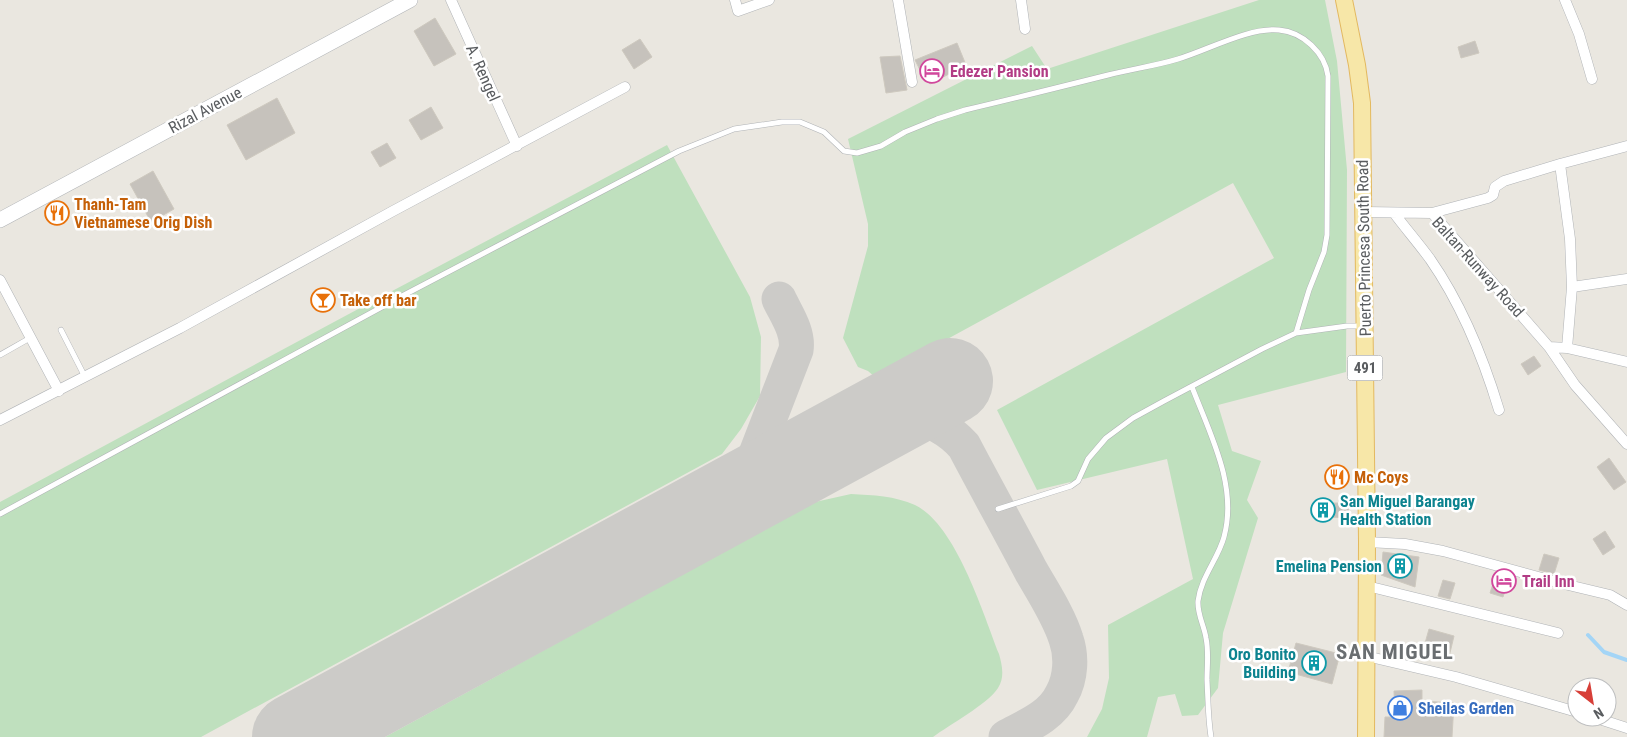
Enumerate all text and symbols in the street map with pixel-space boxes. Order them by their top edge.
street label: A. Rengel [462,42,504,104]
hotel icon: Edezer Pansion [919,58,945,84]
place label: Edezer Pansion [950,62,1049,81]
street label: Rizal Avenue [165,83,245,137]
street label: Puerto Princesa South Road [1353,160,1375,336]
place label: Thanh-Tam Vietnamese Orig Dish [74,195,212,232]
restaurant icon: Thanh-Tam Vietnamese Orig Dish [44,200,70,226]
street label: Baltan-Runway Road [1428,213,1528,321]
bar icon: Take off bar [310,287,336,313]
place label: Take off bar [340,291,417,310]
road number: 491 [1348,356,1382,380]
restaurant icon: Mc Coys [1324,464,1350,490]
place label: Mc Coys [1354,468,1409,487]
place label: San Miguel Barangay Health Station [1340,492,1475,529]
building icon: San Miguel Barangay Health Station [1310,497,1336,523]
building icon: Emelina Pension [1387,553,1413,579]
place label: Emelina Pension [1276,557,1382,576]
hotel icon: Trail Inn [1491,568,1517,594]
place label: Trail Inn [1522,572,1575,591]
district label: SAN MIGUEL [1336,640,1454,664]
place label: Oro Bonito Building [1228,645,1296,682]
building icon: Oro Bonito Building [1301,650,1327,676]
north arrow [1567,677,1617,727]
shop icon: Sheilas Garden [1387,695,1413,721]
place label: Sheilas Garden [1418,699,1514,718]
text: N [1591,704,1606,722]

